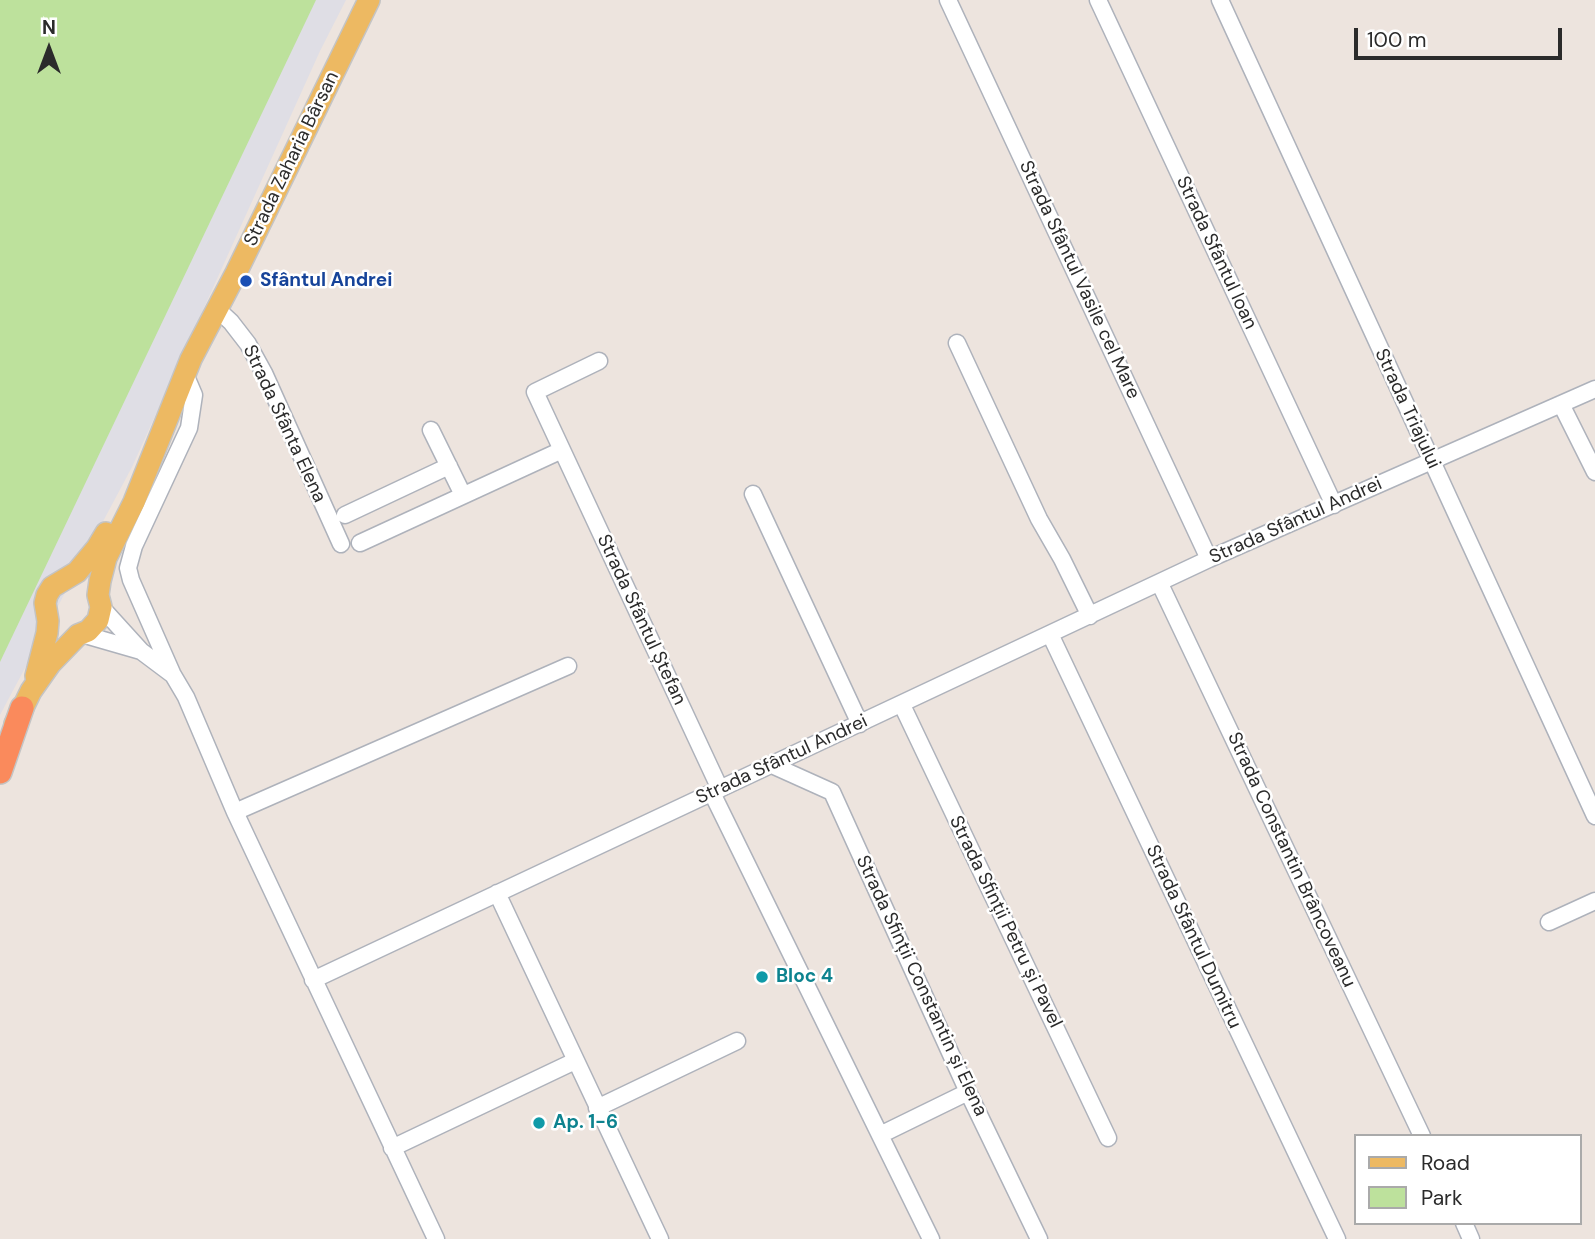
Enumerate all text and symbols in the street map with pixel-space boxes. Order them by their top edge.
north arrow [14,14,84,84]
scale bar [1357,14,1565,58]
text: N [42,15,56,40]
text: 100 m [1367,26,1427,54]
street label: Strada Zaharia Bârsan [240,68,344,250]
street label: Strada Sfântul Vasile cel Mare [1014,157,1144,403]
street label: Strada Sfântul Ioan [1171,173,1261,333]
place label: Sfântul Andrei [260,270,392,292]
marker: Sfântul Andrei [238,273,254,289]
street label: Strada Sfânta Elena [237,342,331,506]
street label: Strada Triajului [1369,345,1445,473]
street label: Strada Sfântul Andrei [1206,473,1386,569]
street label: Strada Sfântul Ștefan [591,531,691,709]
street label: Strada Sfântul Andrei [693,710,871,810]
street label: Strada Constantin Brâncoveanu [1222,729,1360,991]
street label: Strada Sfinții Petru și Pavel [944,812,1066,1032]
street label: Strada Sfântul Dumitru [1140,842,1246,1032]
street label: Strada Sfinții Constantin și Elena [850,852,992,1120]
place label: Bloc 4 [776,966,833,988]
marker: Bloc 4 [754,969,770,985]
place label: Ap. 1-6 [553,1112,618,1134]
marker: Ap. 1-6 [531,1115,547,1131]
legend [1354,1134,1581,1225]
text: Road [1421,1149,1470,1177]
text: Park [1421,1184,1462,1212]

